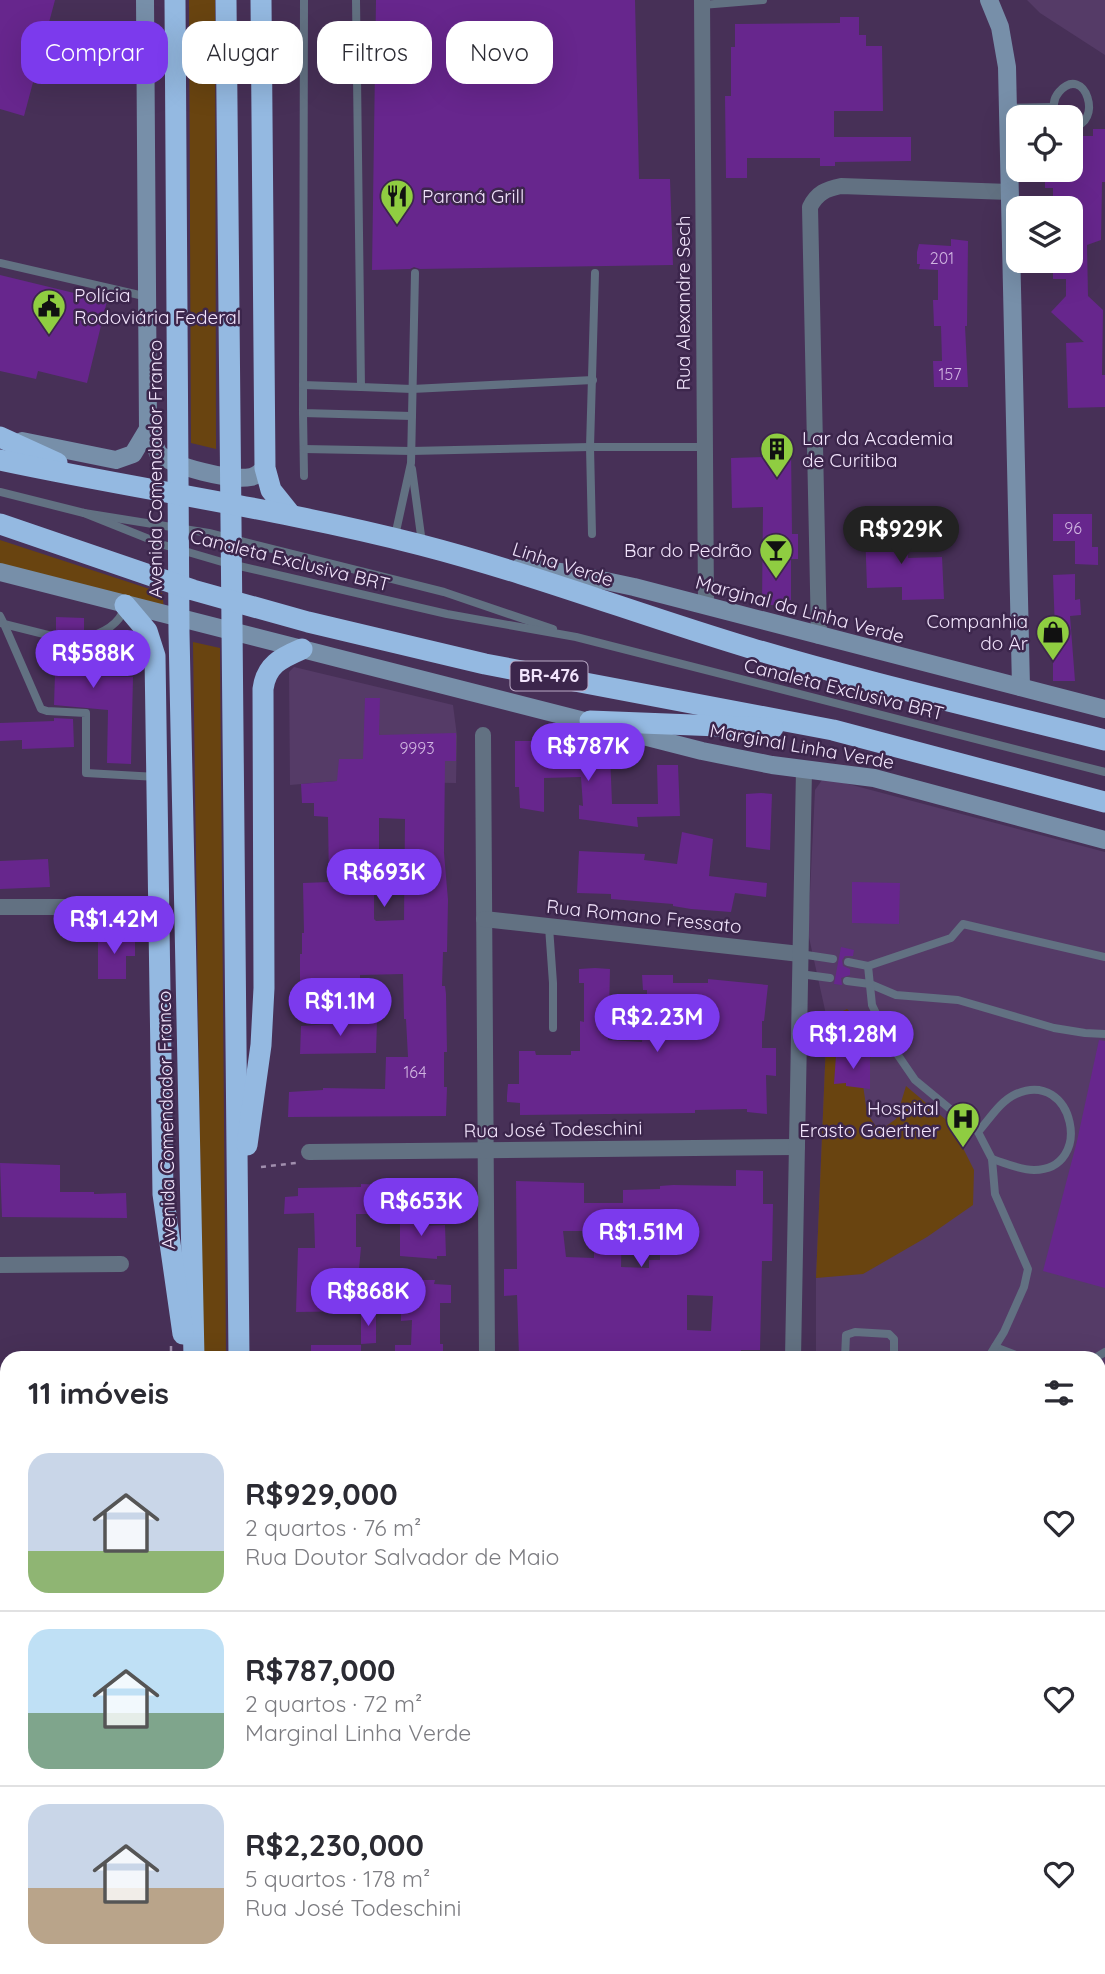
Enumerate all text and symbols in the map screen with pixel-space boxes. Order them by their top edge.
chip: Comprar [21,21,168,84]
chip: Alugar [182,21,303,84]
chip: Filtros [317,21,432,84]
chip: Novo [446,21,553,84]
map controls [1006,105,1083,273]
button: locate [1006,105,1083,182]
restaurant icon: Paraná Grill [378,177,416,226]
place label: Paraná Grill [422,184,524,208]
button: layers [1006,196,1083,273]
street label: Rua Alexandre Sech [671,215,695,391]
house number: 201 [930,248,954,268]
place label: Polícia Rodoviária Federal [74,283,241,329]
public building icon: Polícia Rodoviária Federal [30,287,68,336]
street label: Avenida Comendador Franco [143,340,167,598]
house number: 157 [939,364,961,384]
place label: Lar da Academia de Curitiba [802,426,953,472]
building icon: Lar da Academia de Curitiba [758,430,796,479]
pin: R$929K [844,506,958,566]
text: R$929K [859,514,943,543]
house number: 96 [1064,518,1082,538]
street label: Canaleta Exclusiva BRT [188,524,392,596]
bar icon: Bar do Pedrão [757,531,795,580]
street label: Linha Verde [509,536,617,592]
place label: Bar do Pedrão [624,538,752,562]
street label: Marginal da Linha Verde [693,570,907,648]
place label: Companhia do Ar [926,609,1029,655]
shop icon: Companhia do Ar [1034,613,1072,662]
pin: R$588K [36,630,150,690]
text: R$588K [51,638,135,667]
street label: Canaleta Exclusiva BRT [742,653,946,725]
road number: BR-476 [510,662,588,690]
street label: Marginal Linha Verde [708,718,896,774]
pin: R$787K [531,724,645,783]
text: R$787K [547,731,629,760]
house number: 9993 [399,738,435,758]
pin: R$693K [327,850,441,909]
text: R$693K [343,857,425,886]
street label: Rua Romano Fressato [545,894,743,938]
pin: R$1.42M [49,897,179,956]
text: R$1.42M [70,904,158,933]
pin: R$1.1M [283,978,397,1038]
text: R$1.1M [305,986,375,1015]
street label: Avenida Comendador Franco [152,990,180,1250]
pin: R$2.23M [592,995,722,1054]
text: R$2.23M [611,1002,703,1031]
pin: R$1.28M [788,1012,918,1071]
text: R$1.28M [809,1019,897,1048]
house number: 164 [403,1062,427,1082]
place label: Hospital Erasto Gaertner [799,1096,940,1142]
hospital icon: Hospital Erasto Gaertner [944,1100,982,1149]
street label: Rua José Todeschini [463,1115,643,1143]
pin: R$653K [364,1178,478,1238]
text: R$653K [380,1186,462,1215]
pin: R$1.51M [576,1210,706,1269]
text: R$1.51M [598,1217,684,1246]
pin: R$868K [311,1268,425,1328]
text: R$868K [327,1276,409,1305]
text: 11 imóveis [28,1374,169,1412]
icon: filters [1040,1374,1078,1412]
text: R$929,000 [245,1475,398,1513]
icon: home [84,1481,168,1565]
icon: heart [1040,1504,1078,1542]
text: 2 quartos · 76 m² [245,1513,421,1542]
text: Rua Doutor Salvador de Maio [245,1542,559,1571]
text: R$787,000 [245,1651,396,1689]
icon: home [84,1657,168,1741]
icon: heart [1040,1680,1078,1718]
text: 2 quartos · 72 m² [245,1689,422,1718]
text: Marginal Linha Verde [245,1718,471,1747]
text: R$2,230,000 [245,1826,424,1864]
icon: home [84,1832,168,1916]
icon: heart [1040,1855,1078,1893]
text: 5 quartos · 178 m² [245,1864,430,1893]
text: Rua José Todeschini [245,1893,461,1922]

